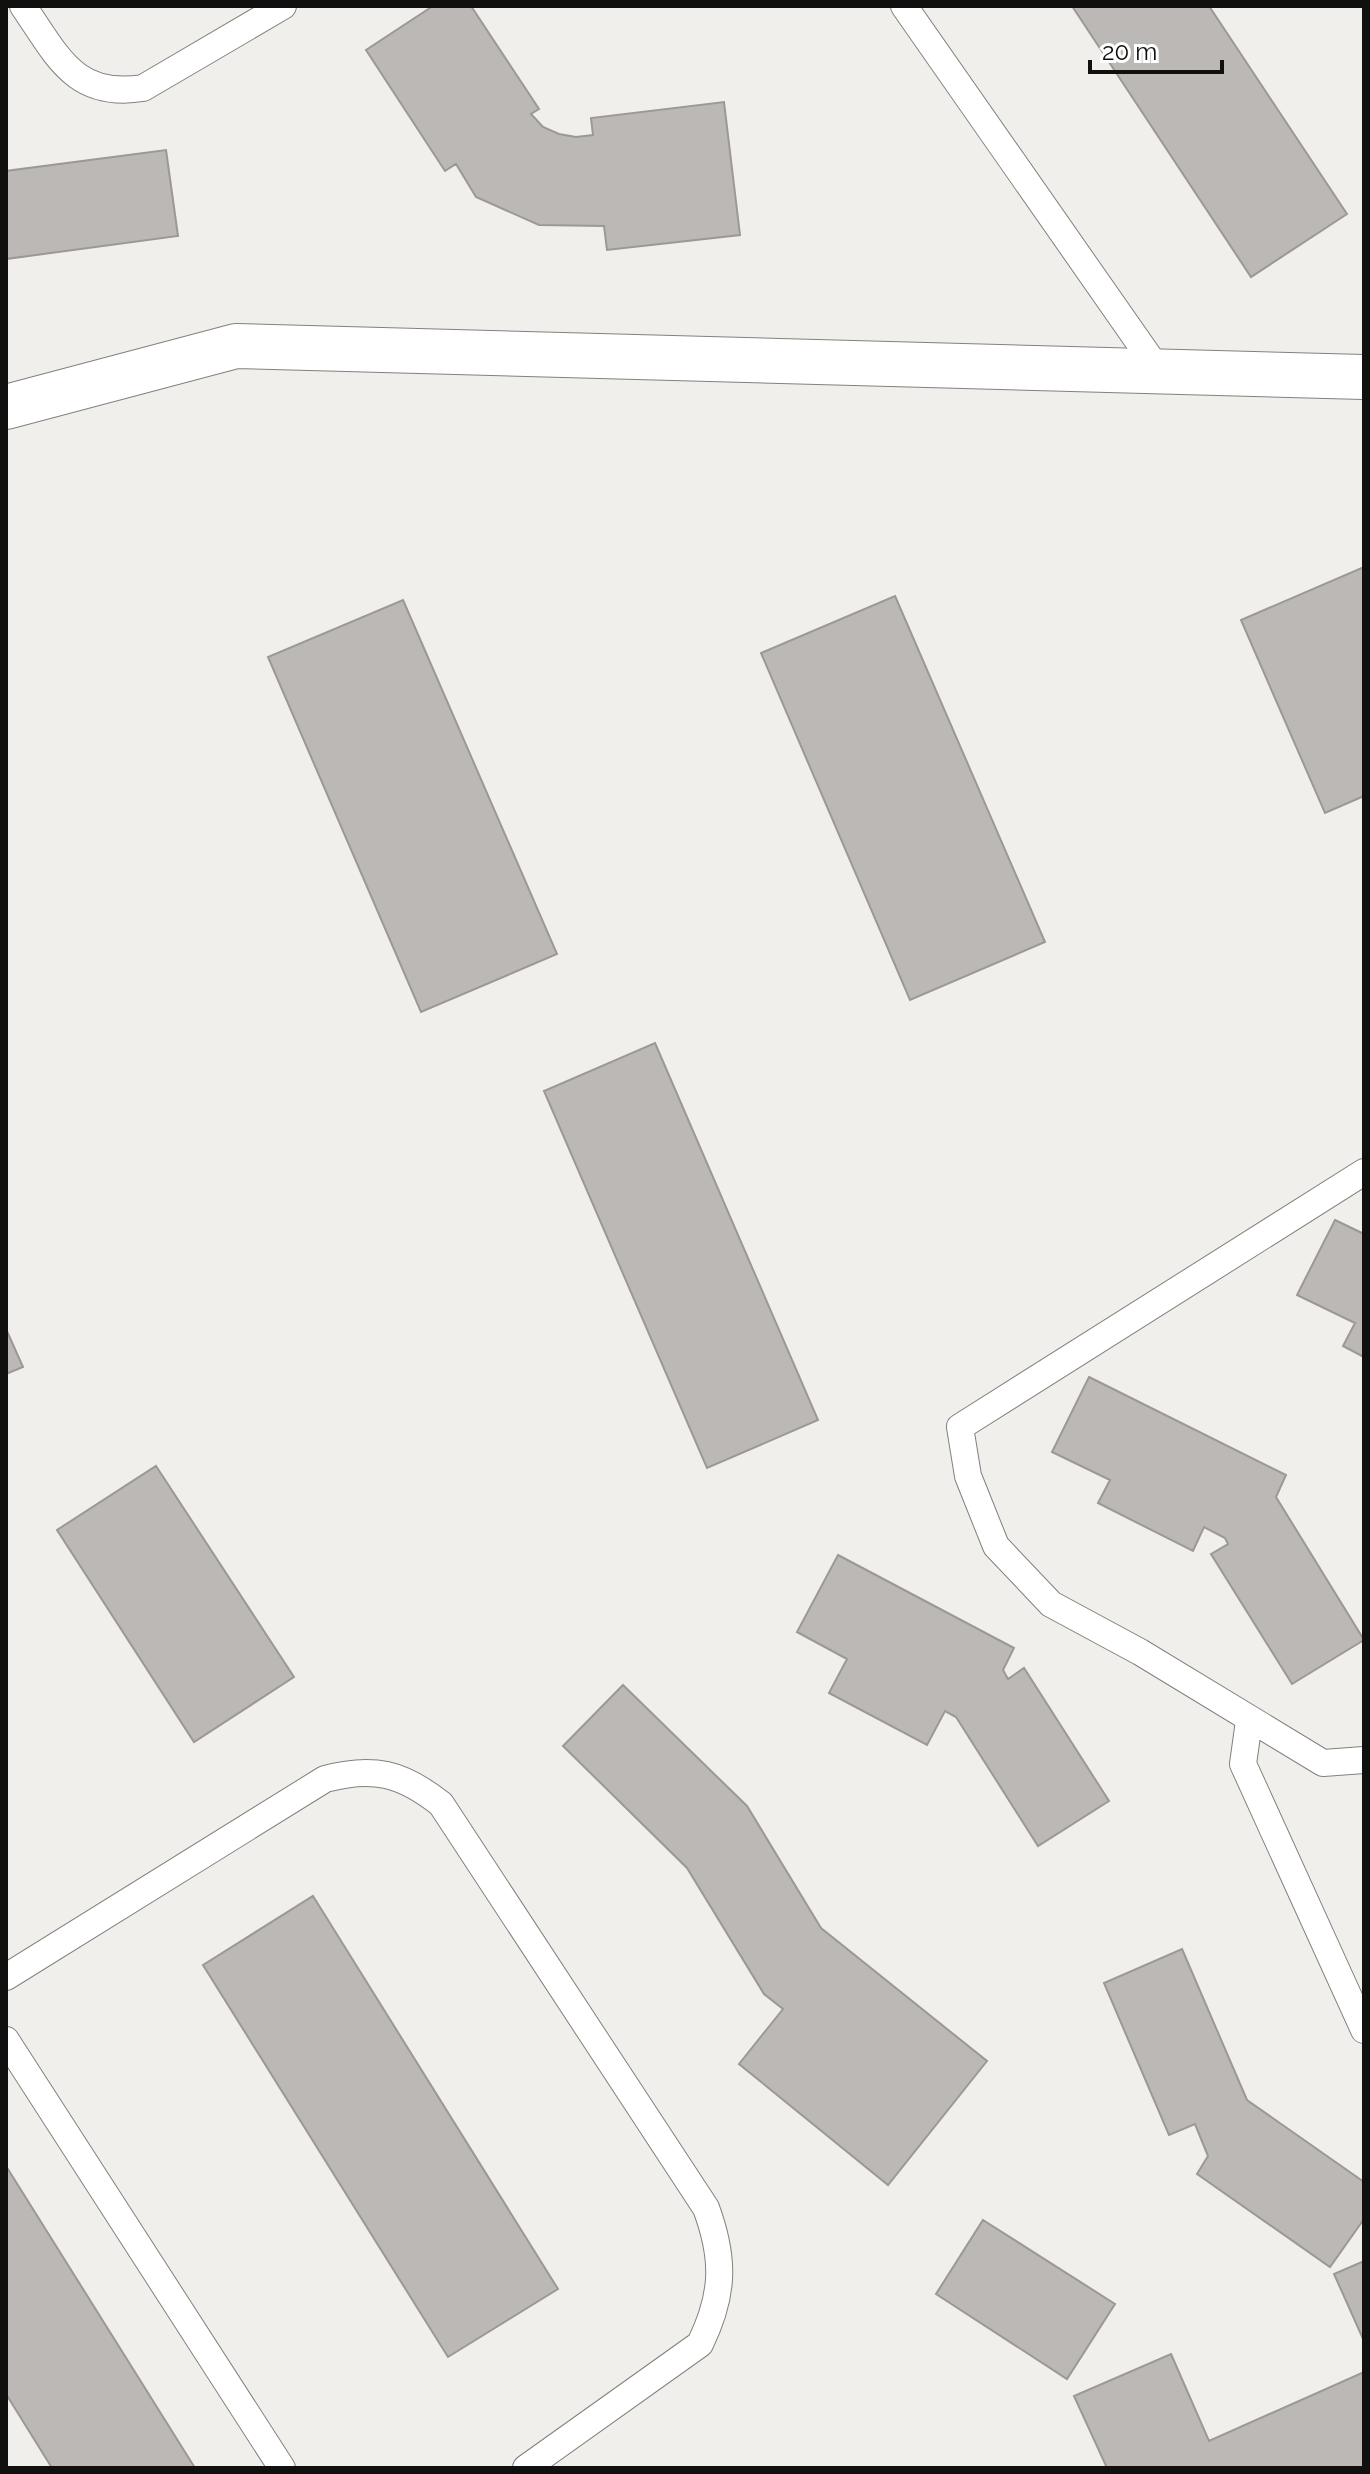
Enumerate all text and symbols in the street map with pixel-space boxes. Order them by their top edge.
scale bar [1090,24,1222,74]
text: 20 m [1102,37,1157,66]

